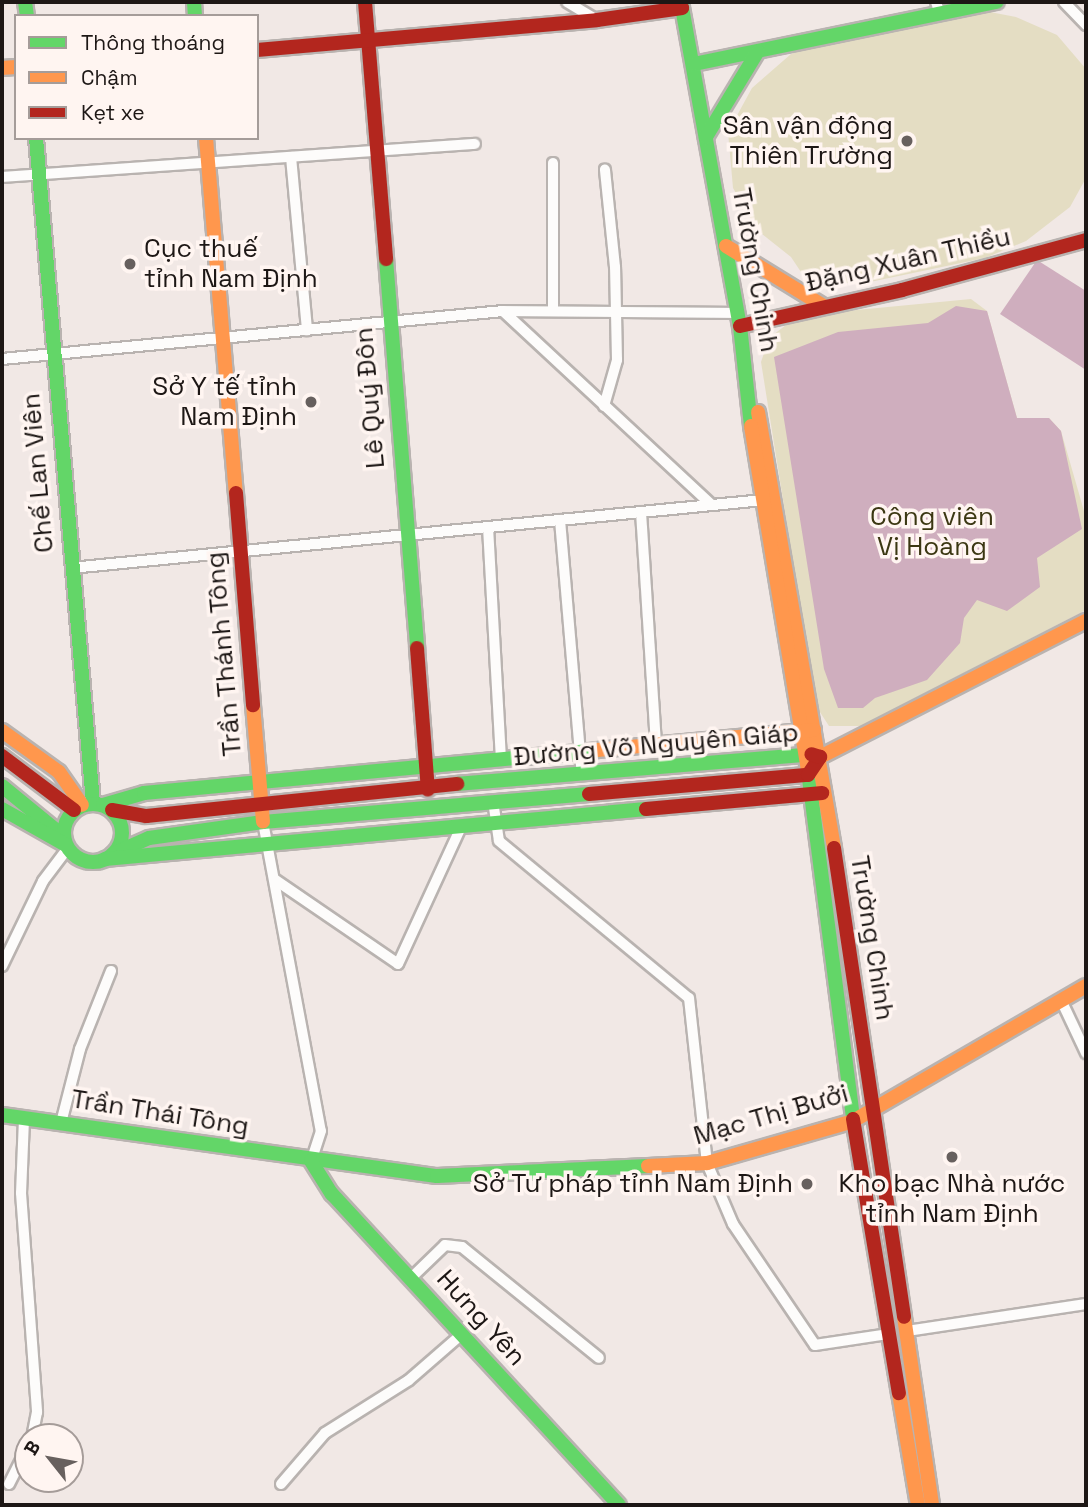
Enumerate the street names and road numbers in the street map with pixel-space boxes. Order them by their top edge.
street label: Trường Chinh [725,185,785,355]
street label: Đặng Xuân Thiều [802,221,1014,299]
street label: Lê Quý Đôn [348,326,392,470]
street label: Chế Lan Viên [15,392,61,554]
street label: Trần Thánh Tông [199,550,249,758]
street label: Đường Võ Nguyên Giáp [512,717,800,773]
street label: Trường Chinh [844,853,900,1023]
street label: Mạc Thị Bưởi [690,1078,852,1152]
street label: Trần Thái Tông [68,1083,252,1143]
street label: Hưng Yên [430,1264,532,1372]

